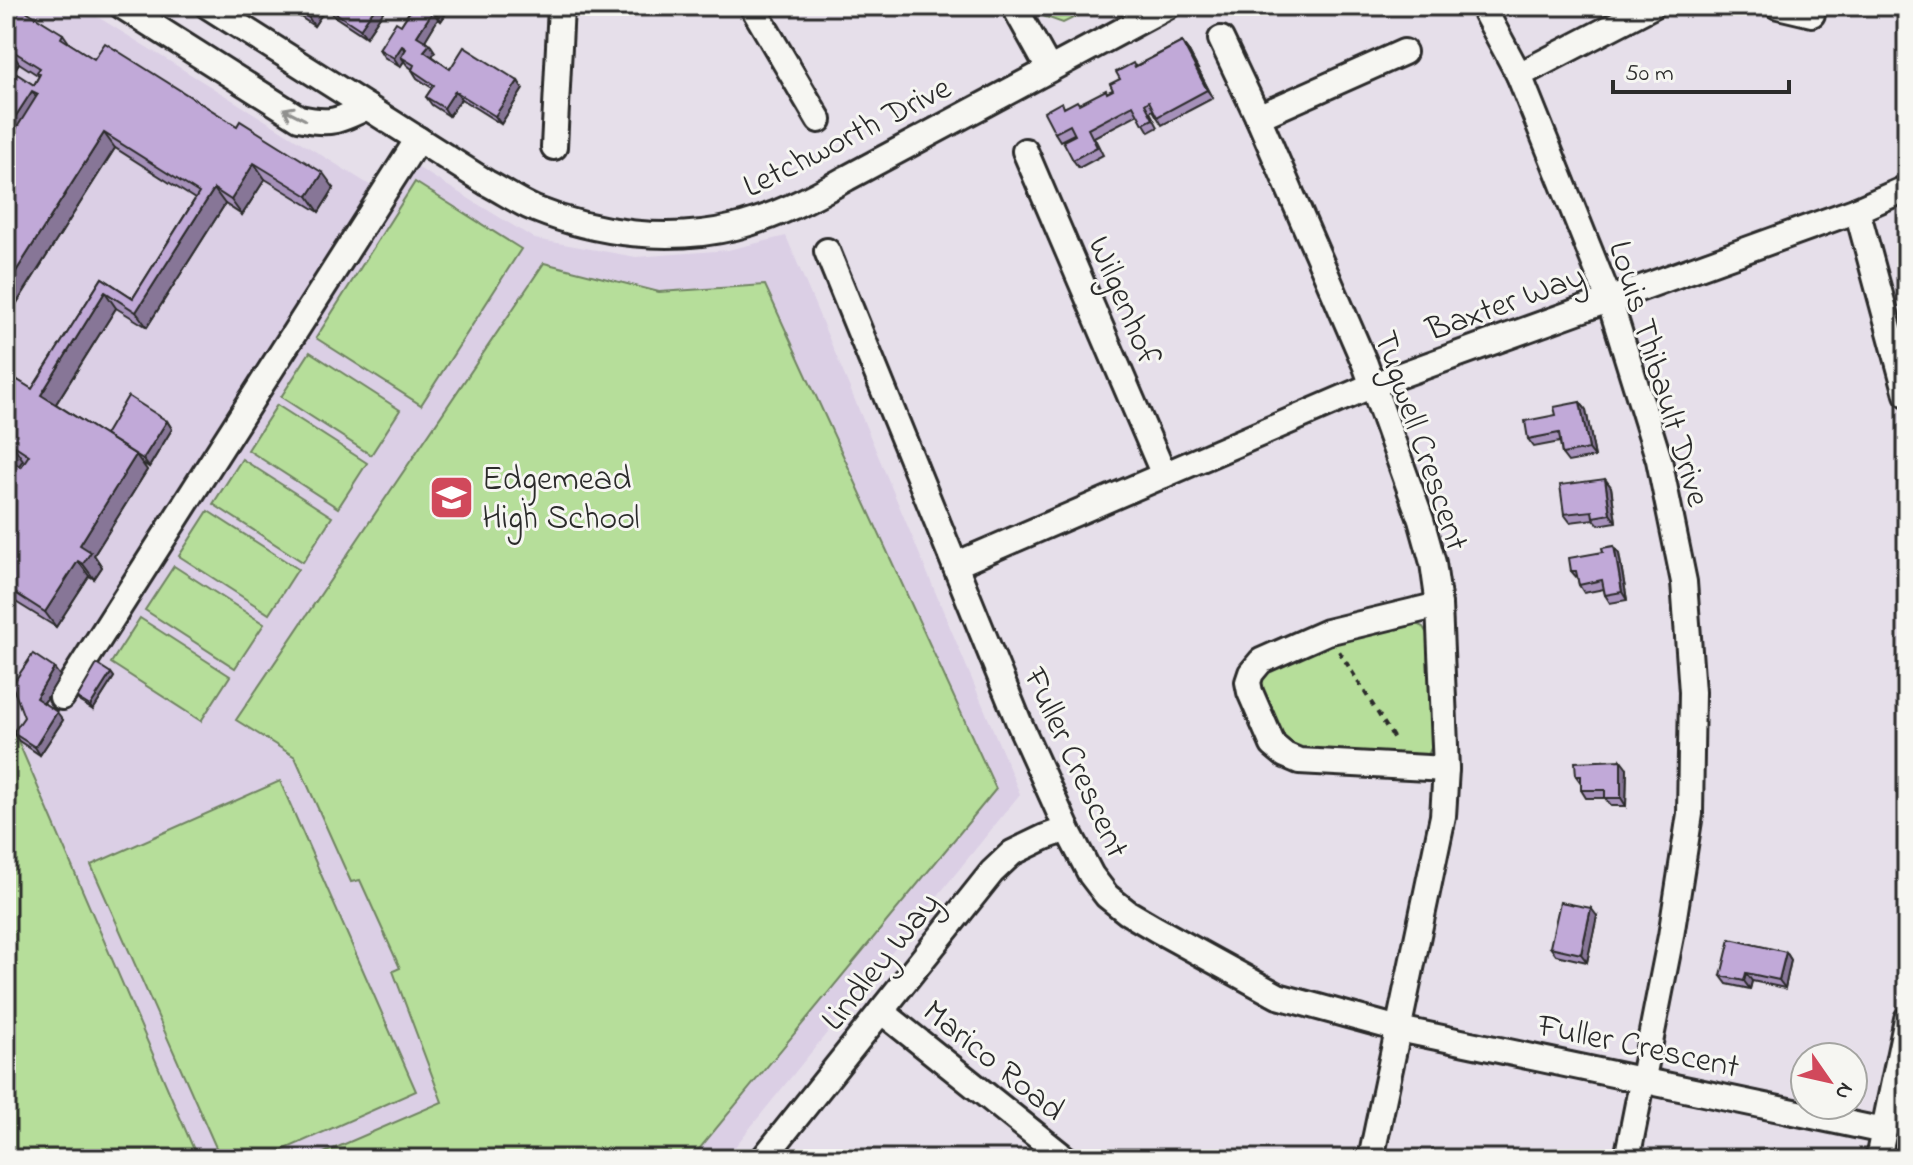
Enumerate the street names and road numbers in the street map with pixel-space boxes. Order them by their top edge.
street label: Letchworth Drive [735,64,961,213]
street label: Wilgenhof [1073,229,1172,374]
street label: Louis Thibault Drive [1593,235,1722,514]
street label: Baxter Way [1419,253,1593,357]
street label: Tugwell Crescent [1358,325,1480,558]
street label: Fuller Crescent [1008,659,1140,867]
street label: Lindley Way [810,882,954,1043]
street label: Marico Road [910,989,1075,1135]
street label: Fuller Crescent [1532,1002,1744,1094]

